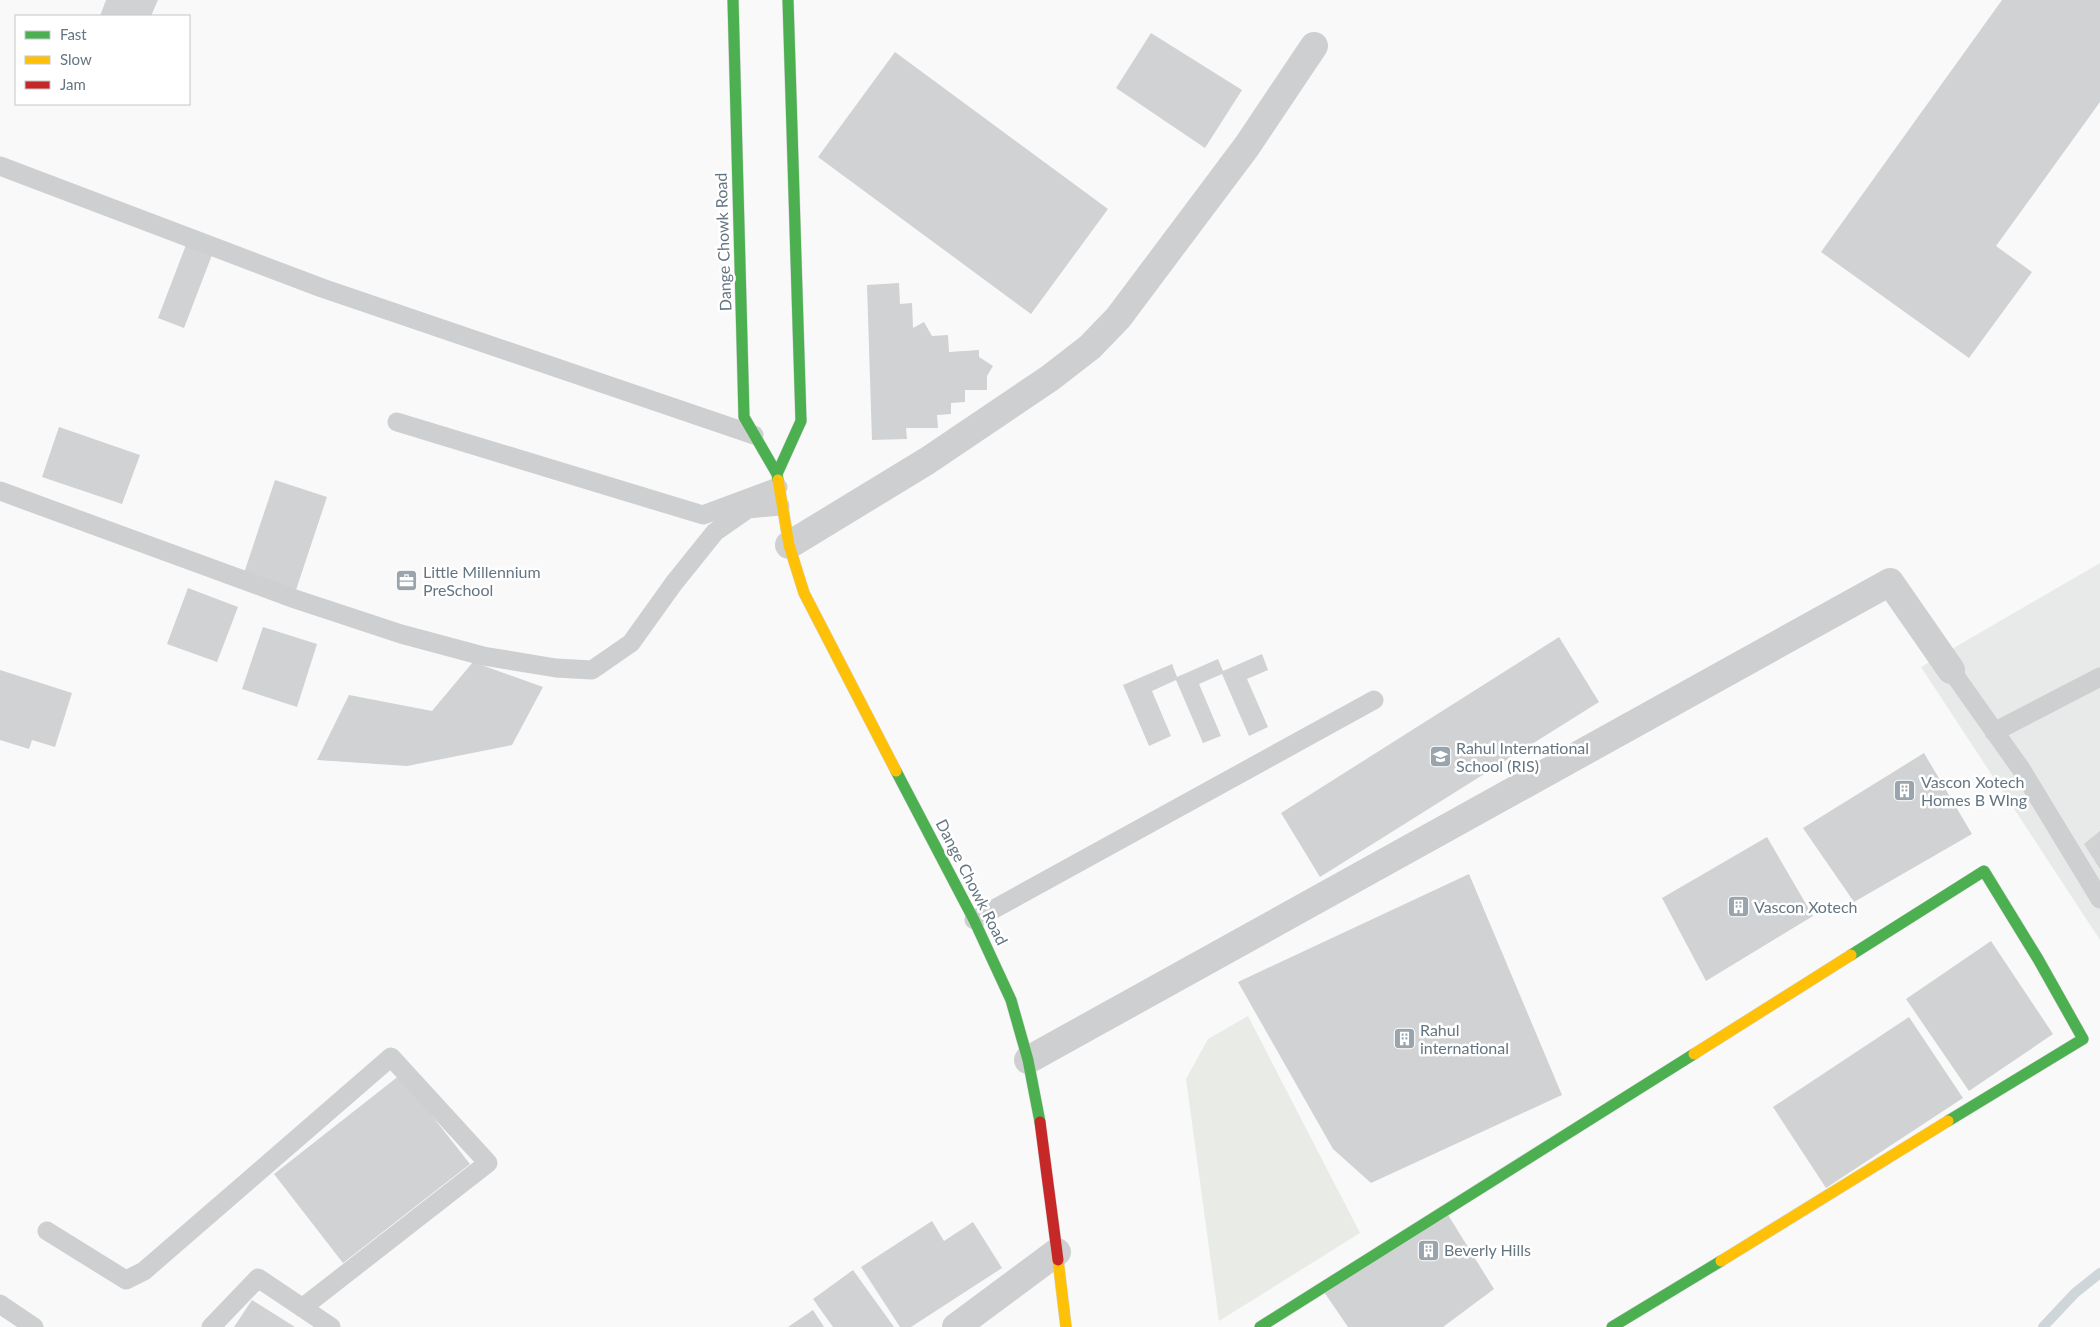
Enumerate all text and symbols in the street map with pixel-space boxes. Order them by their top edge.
legend [15,15,190,105]
text: Fast [60,25,87,43]
text: Slow [60,50,92,68]
text: Jam [60,75,86,93]
street label: Dange Chowk Road [711,173,734,312]
place label: Little Millennium PreSchool [423,562,541,599]
office icon: Little Millennium PreSchool [395,569,419,593]
place label: Rahul International School (RIS) [1456,738,1589,775]
school or university icon: Rahul International School (RIS) [1428,745,1452,769]
place label: Vascon Xotech Homes B WIng [1921,772,2027,809]
building icon: Vascon Xotech Homes B WIng [1893,779,1917,803]
street label: Dange Chowk Road [933,816,1012,948]
building icon: Vascon Xotech [1726,895,1750,919]
place label: Vascon Xotech [1754,897,1858,916]
place label: Rahul international [1420,1020,1509,1057]
building icon: Rahul international [1392,1027,1416,1051]
building icon: Beverly Hills [1416,1238,1440,1262]
place label: Beverly Hills [1444,1240,1531,1259]

